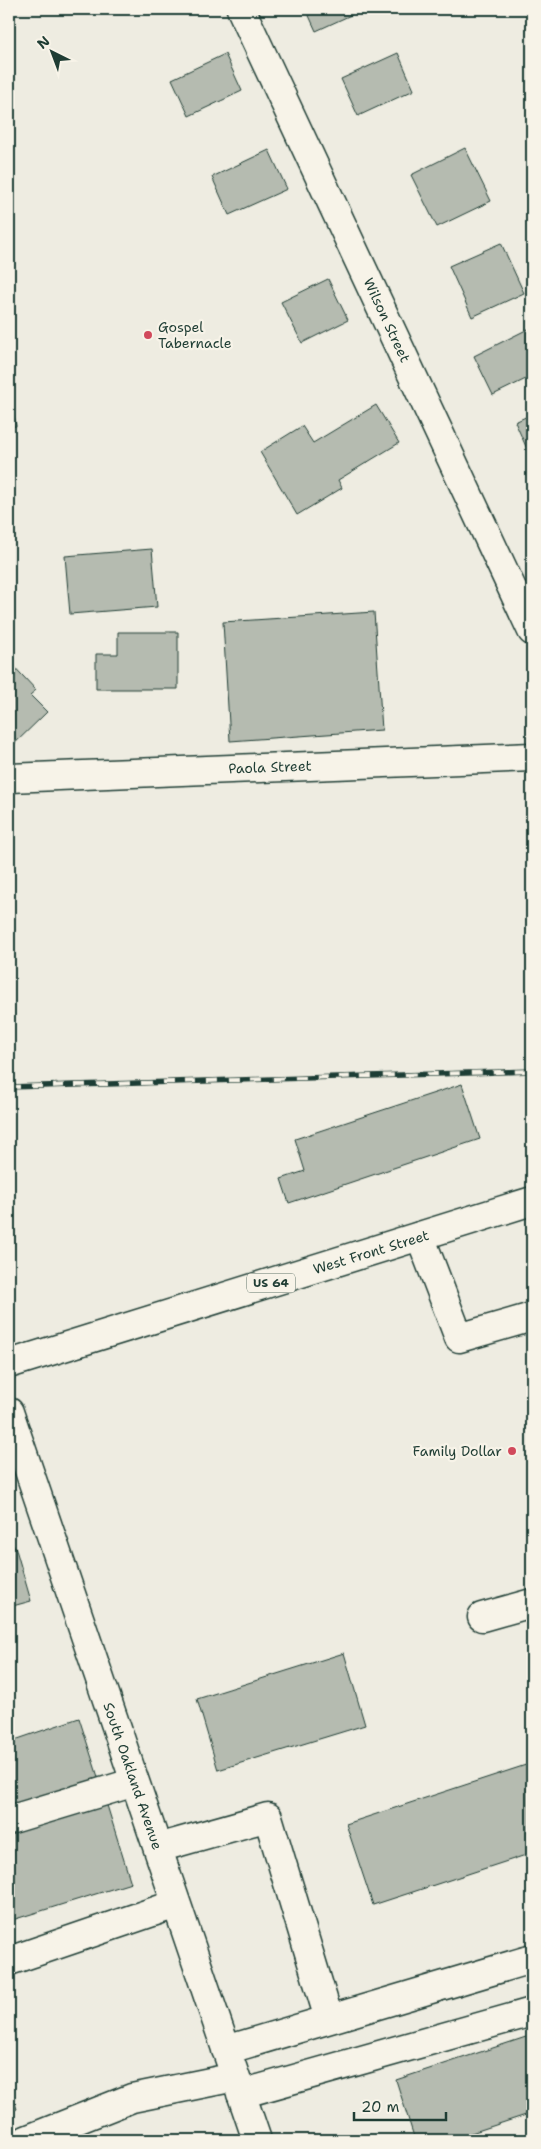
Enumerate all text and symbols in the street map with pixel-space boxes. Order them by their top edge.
north arrow [28,28,78,78]
text: N [33,32,53,53]
street label: Wilson Street [360,275,414,365]
place label: Gospel Tabernacle [158,318,232,352]
marker: Gospel Tabernacle [142,329,154,341]
street label: Paola Street [228,757,312,777]
street label: West Front Street [311,1226,431,1278]
road number: US 64 [247,1274,295,1292]
place label: Family Dollar [413,1442,502,1460]
marker: Family Dollar [506,1445,518,1457]
street label: South Oakland Avenue [99,1700,167,1852]
scale bar [354,2089,446,2121]
text: 20 m [361,2097,400,2117]

